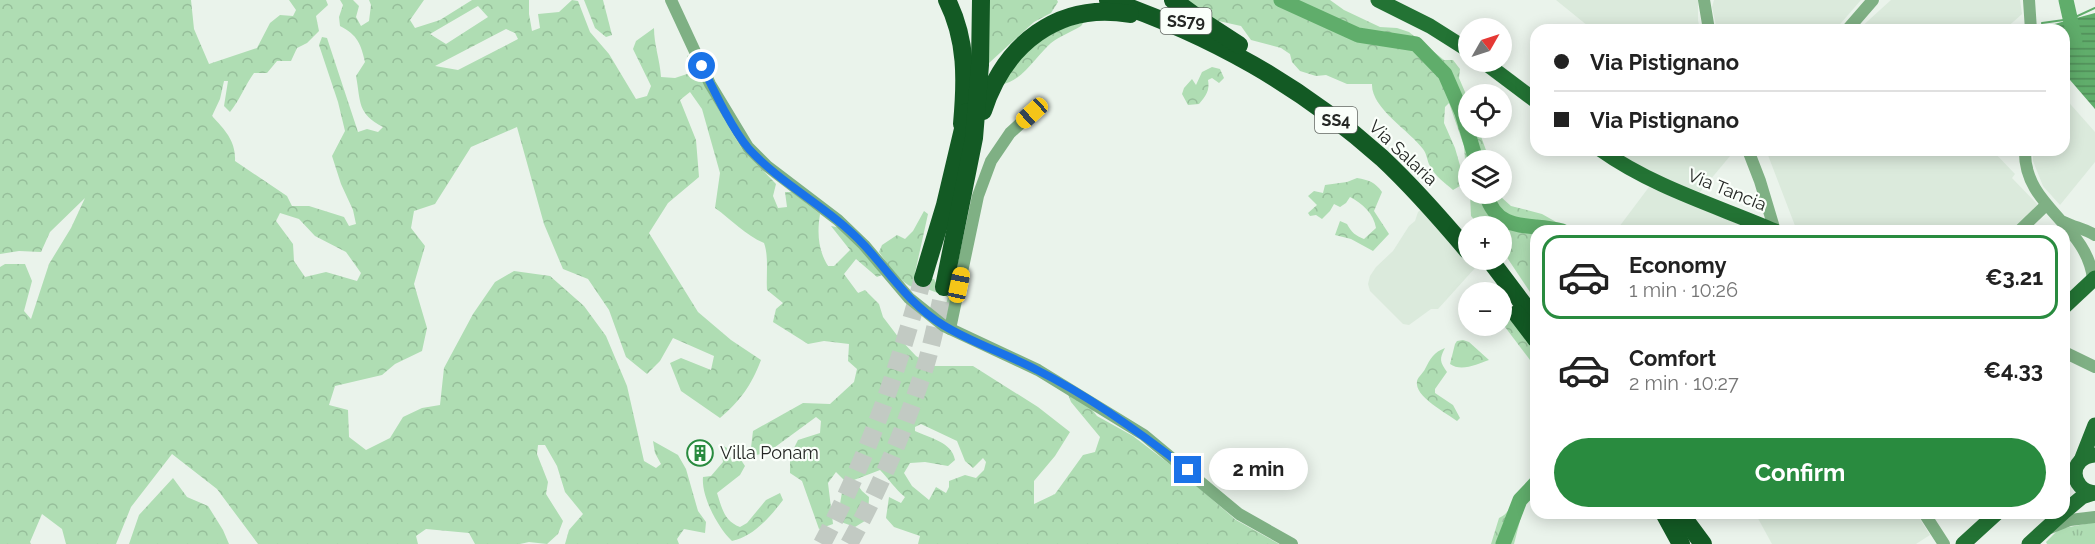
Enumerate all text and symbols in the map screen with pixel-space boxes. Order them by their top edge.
road number: SS79 [1160,8,1212,34]
north arrow [1458,18,1512,72]
map controls [1458,18,1512,336]
text: Via Pistignano [1590,49,1739,75]
route start [688,52,715,79]
button: locate [1458,84,1512,138]
car [1013,94,1051,132]
road number: SS4 [1315,107,1357,133]
text: Via Pistignano [1590,107,1739,133]
street label: Via Salaria [1365,116,1442,190]
button: layers [1458,150,1512,204]
street label: Via Tancia [1685,164,1770,215]
button: + [1458,216,1512,270]
icon: car [1557,250,1611,304]
text: Economy [1629,252,1727,278]
text: €3.21 [1985,264,2043,290]
car [946,266,972,304]
text: 1 min · 10:26 [1629,278,1738,302]
button: − [1458,282,1512,336]
icon: car [1557,343,1611,397]
text: Comfort [1629,345,1716,371]
text: €4.33 [1983,357,2043,383]
text: 2 min · 10:27 [1629,371,1739,395]
building icon: Villa Ponam [685,438,715,468]
button: Confirm [1554,438,2046,507]
place label: Villa Ponam [720,442,819,463]
callout: 2 min [1209,449,1308,491]
route end [1174,456,1201,483]
text: 2 min [1233,457,1284,481]

